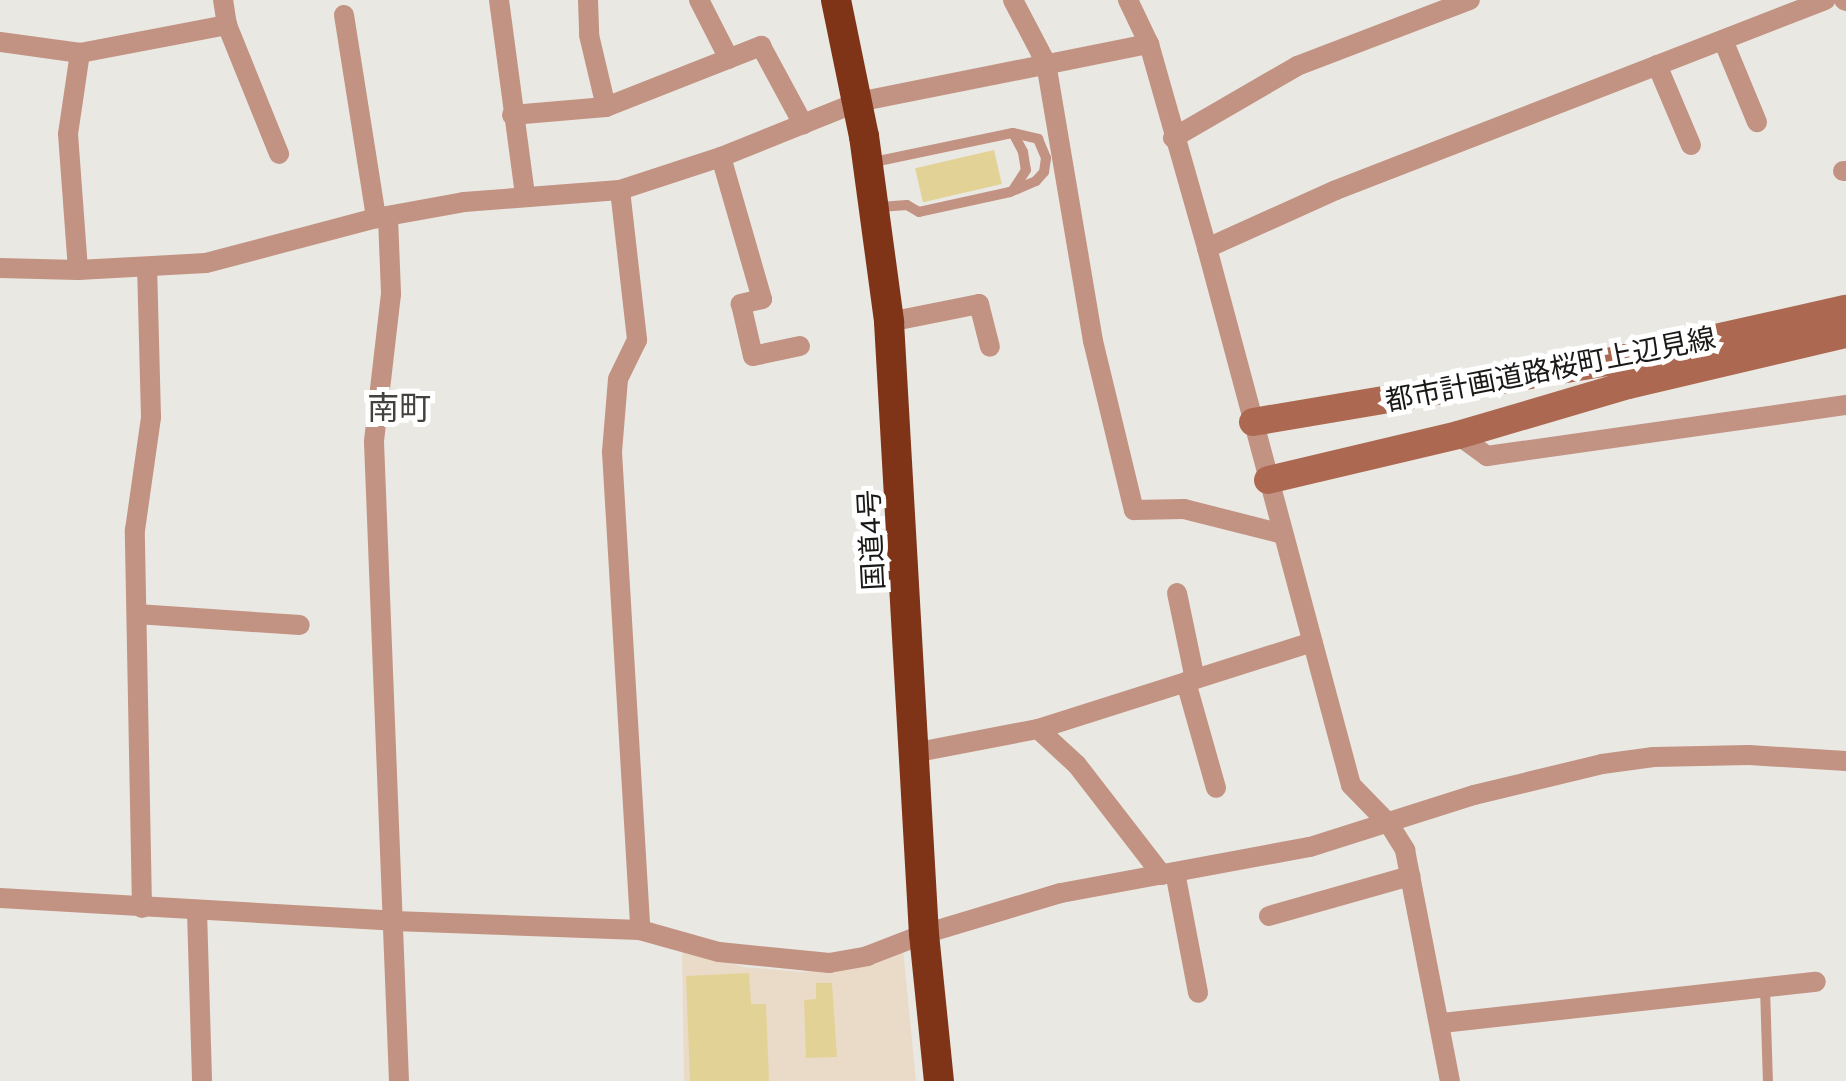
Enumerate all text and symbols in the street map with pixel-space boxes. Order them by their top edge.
street label: 都市計画道路桜町上辺見線 [1382,319,1718,417]
district label: 南町 [367,387,431,425]
street label: 国道4号 [851,489,889,591]

